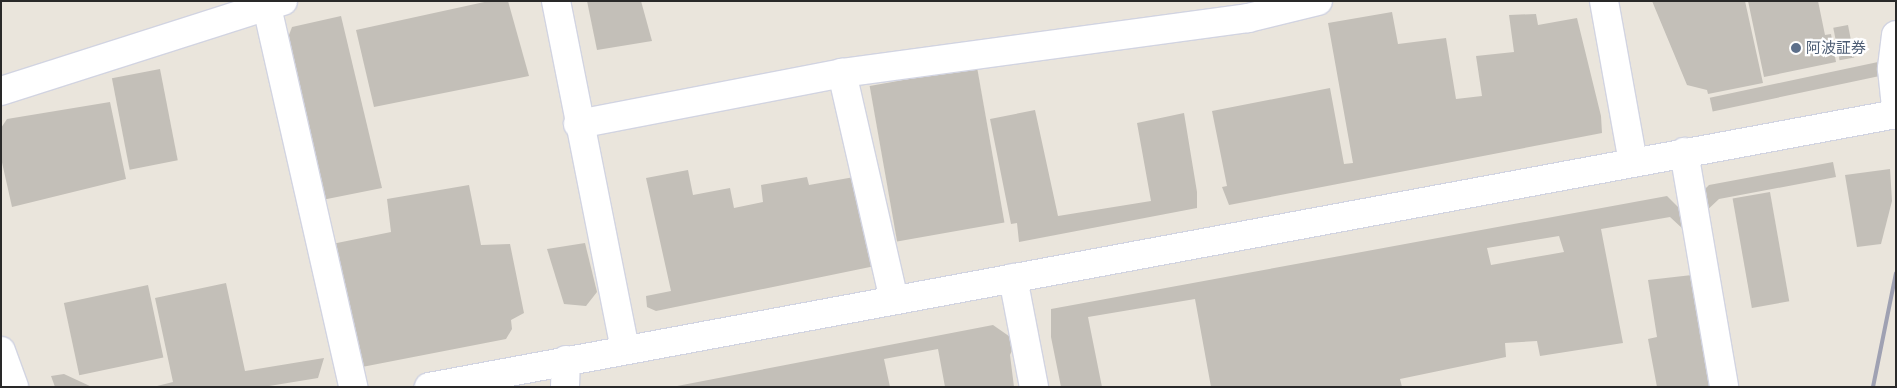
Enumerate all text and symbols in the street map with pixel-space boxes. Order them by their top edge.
place label: 阿波証券 [1806,39,1866,57]
marker: 阿波証券 [1790,42,1802,54]

